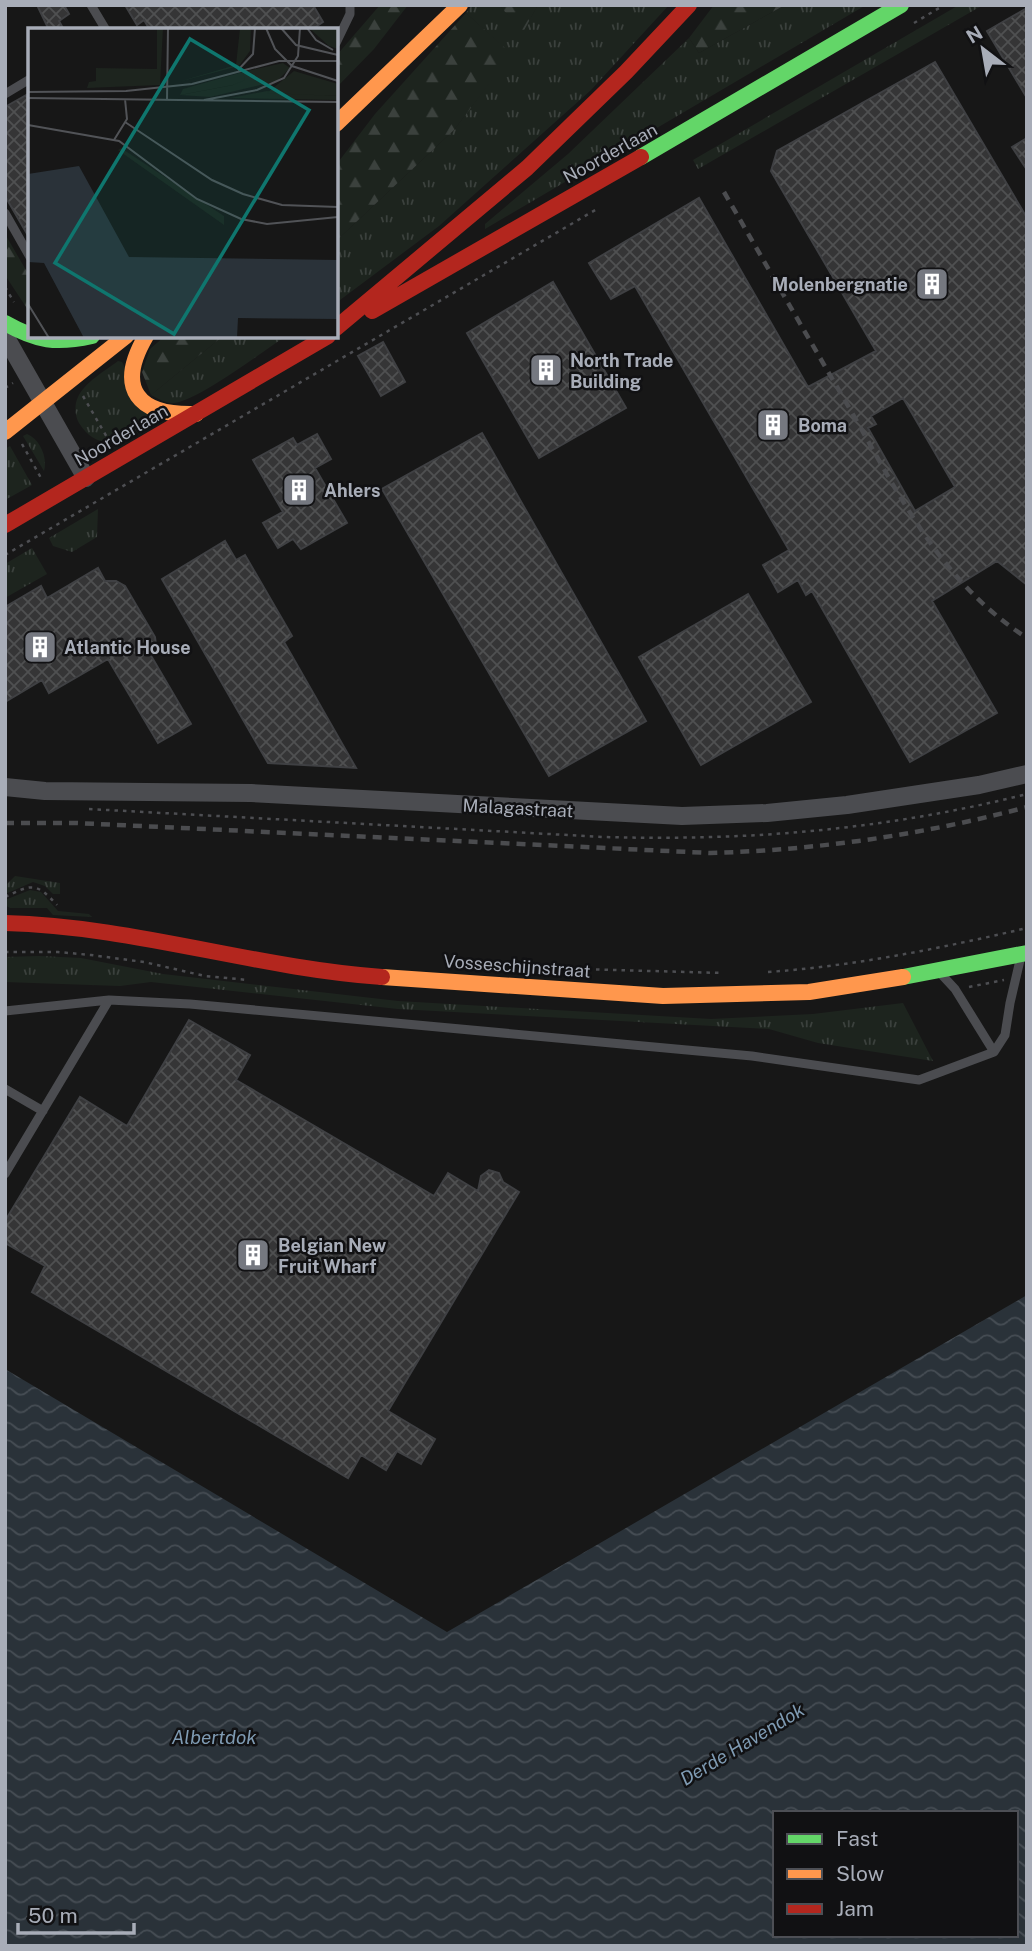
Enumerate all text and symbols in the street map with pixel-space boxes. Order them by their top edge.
north arrow [948,14,1018,84]
text: N [962,21,986,48]
inset map [28,28,338,338]
street label: Noorderlaan [559,119,661,187]
building icon: Molenbergnatie [913,265,951,303]
place label: Molenbergnatie [772,274,908,295]
place label: North Trade Building [570,350,673,392]
building icon: North Trade Building [527,351,565,389]
street label: Noorderlaan [71,400,171,470]
building icon: Boma [754,406,792,444]
place label: Boma [798,415,847,436]
building icon: Ahlers [280,471,318,509]
place label: Ahlers [324,480,380,501]
building icon: Atlantic House [21,628,59,666]
place label: Atlantic House [64,637,191,658]
street label: Malagastraat [462,795,574,821]
street label: Vosseschijnstraat [443,950,591,982]
place label: Belgian New Fruit Wharf [278,1235,386,1277]
building icon: Belgian New Fruit Wharf [234,1236,272,1274]
water label: Derde Havendok [676,1698,809,1790]
water label: Albertdok [171,1726,257,1748]
legend [773,1811,1018,1937]
text: Fast [836,1826,878,1851]
text: Slow [836,1861,884,1886]
scale bar [18,1892,133,1936]
text: Jam [836,1896,874,1921]
text: 50 m [28,1903,78,1928]

